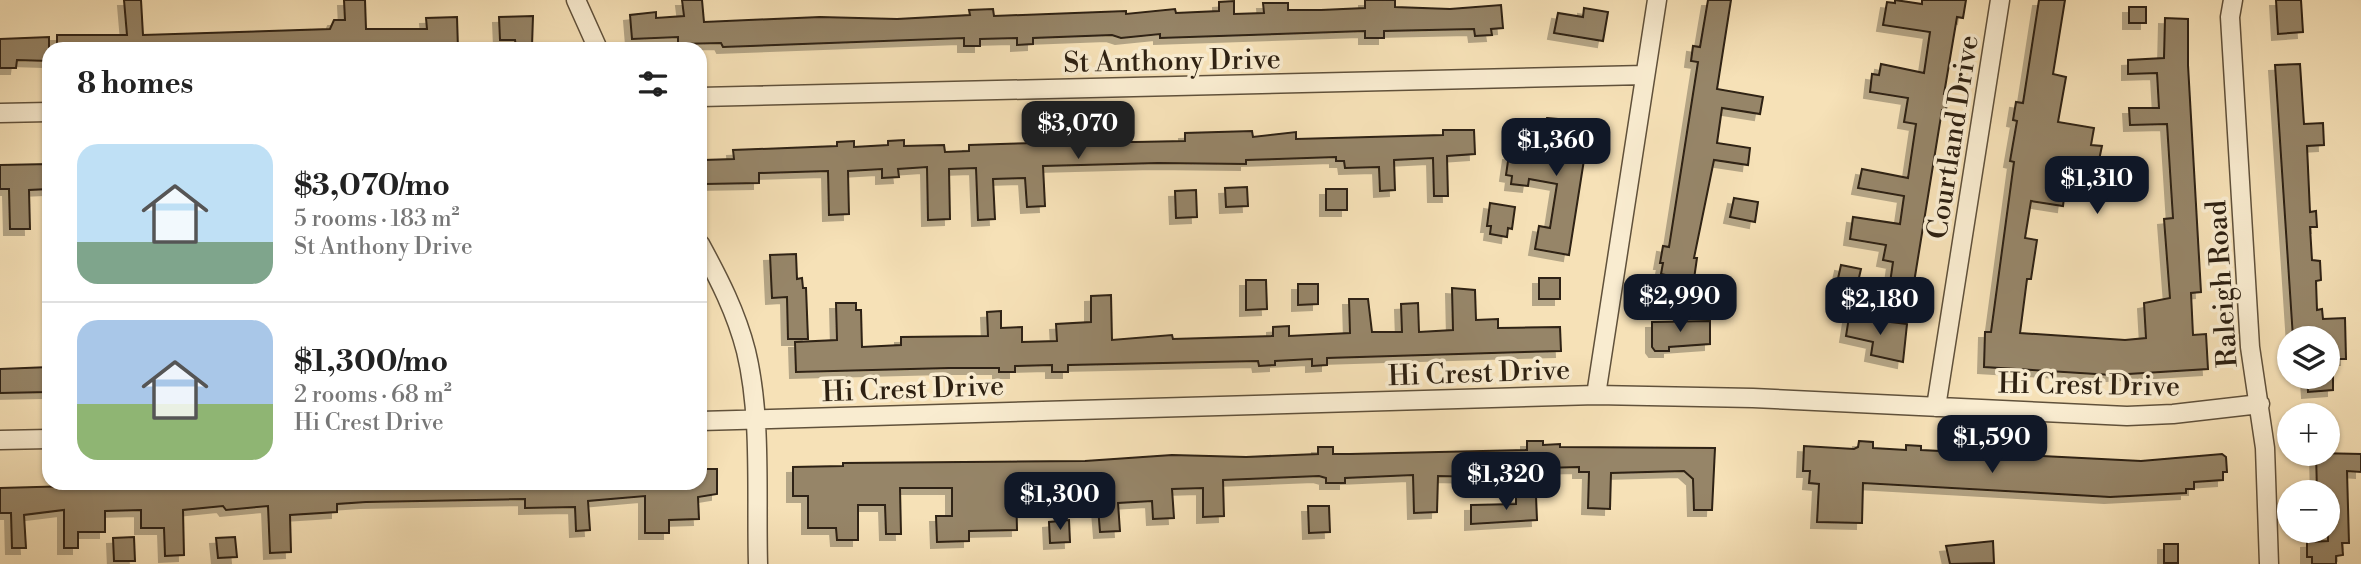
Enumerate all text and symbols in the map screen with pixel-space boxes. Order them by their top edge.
street label: Courtland Drive [1920,33,1987,242]
street label: St Anthony Drive [1063,42,1281,81]
text: 8 homes [77,65,193,103]
icon: filters [634,65,672,103]
pin: $3,070 [1021,102,1135,161]
text: $3,070 [1038,110,1118,138]
pin: $1,360 [1499,118,1613,178]
text: $1,360 [1517,127,1595,155]
pin: $1,310 [2040,156,2154,216]
text: $1,310 [2061,165,2133,193]
text: $3,070/mo [294,167,450,205]
icon: home [133,172,217,256]
street label: Raleigh Road [2199,199,2246,369]
text: 5 rooms · 183 m² [294,205,460,233]
text: St Anthony Drive [294,233,473,261]
pin: $2,990 [1623,274,1737,334]
pin: $2,180 [1823,278,1937,337]
text: $2,990 [1640,283,1720,311]
text: $2,180 [1841,286,1919,314]
map controls [2277,326,2340,543]
button: layers [2277,326,2340,389]
text: $1,300/mo [294,343,448,381]
icon: home [133,348,217,432]
street label: Hi Crest Drive [1387,353,1571,394]
street label: Hi Crest Drive [1998,366,2180,405]
street label: Hi Crest Drive [821,369,1005,410]
text: 2 rooms · 68 m² [294,381,452,409]
button: + [2277,403,2340,466]
text: Hi Crest Drive [294,409,444,437]
pin: $1,590 [1935,416,2049,475]
text: $1,590 [1953,424,2031,452]
pin: $1,320 [1449,452,1563,512]
text: $1,320 [1467,461,1545,489]
pin: $1,300 [1003,472,1117,532]
button: − [2277,480,2340,543]
text: $1,300 [1020,481,1100,509]

